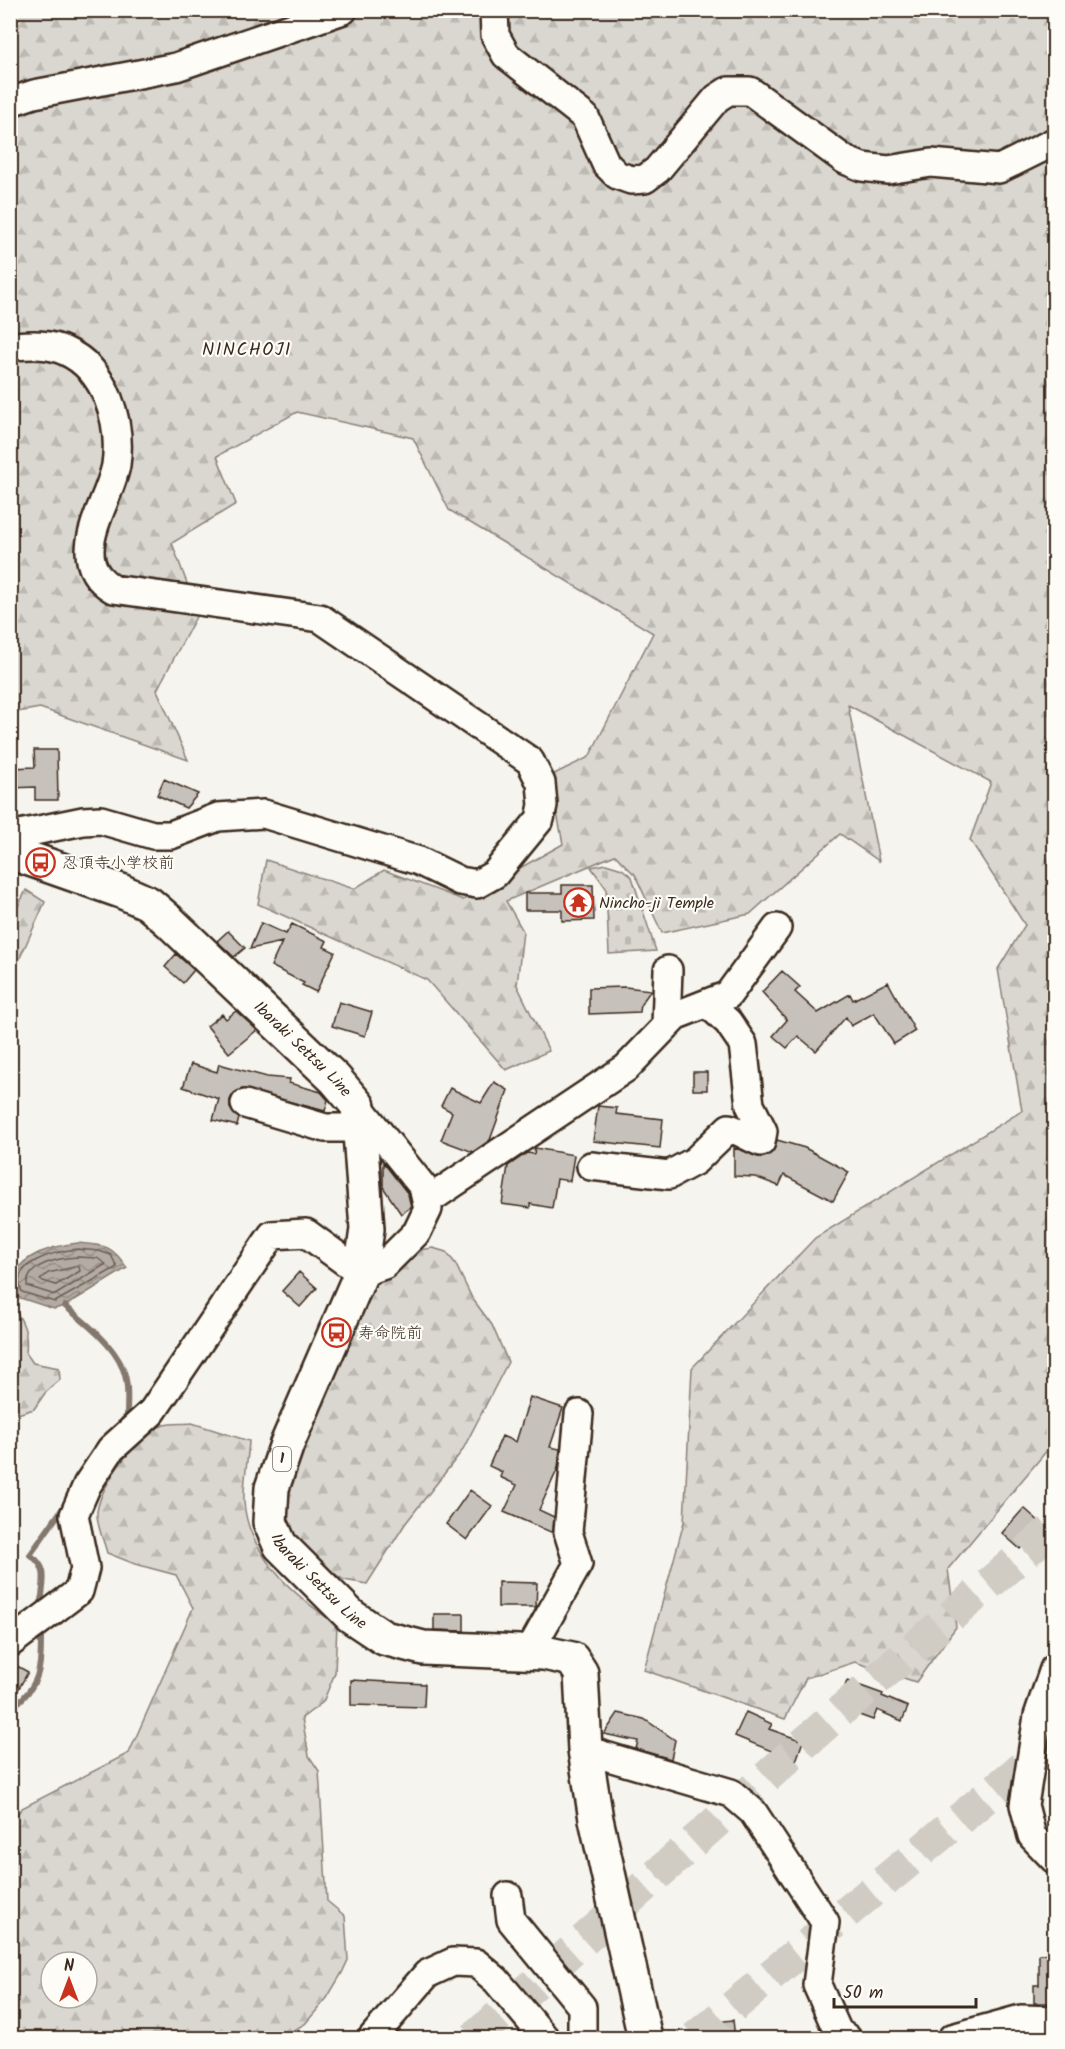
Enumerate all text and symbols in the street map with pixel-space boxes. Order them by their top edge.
district label: NINCHOJI [202,336,292,365]
bus stop icon: 忍頂寺小学校前 [25,847,57,879]
place label: 忍頂寺小学校前 [62,851,174,876]
temple icon: Nincho-ji Temple [562,887,594,919]
place label: Nincho-ji Temple [599,891,714,916]
street label: Ibaraki Settsu Line [248,995,358,1103]
bus stop icon: 寿命院前 [321,1317,353,1349]
place label: 寿命院前 [358,1321,422,1346]
road number: 1 [273,1447,291,1471]
street label: Ibaraki Settsu Line [264,1529,372,1636]
north arrow [39,1950,99,2010]
text: N [64,1954,74,1979]
scale bar [834,1971,976,2009]
text: 50 m [843,1979,883,2008]

